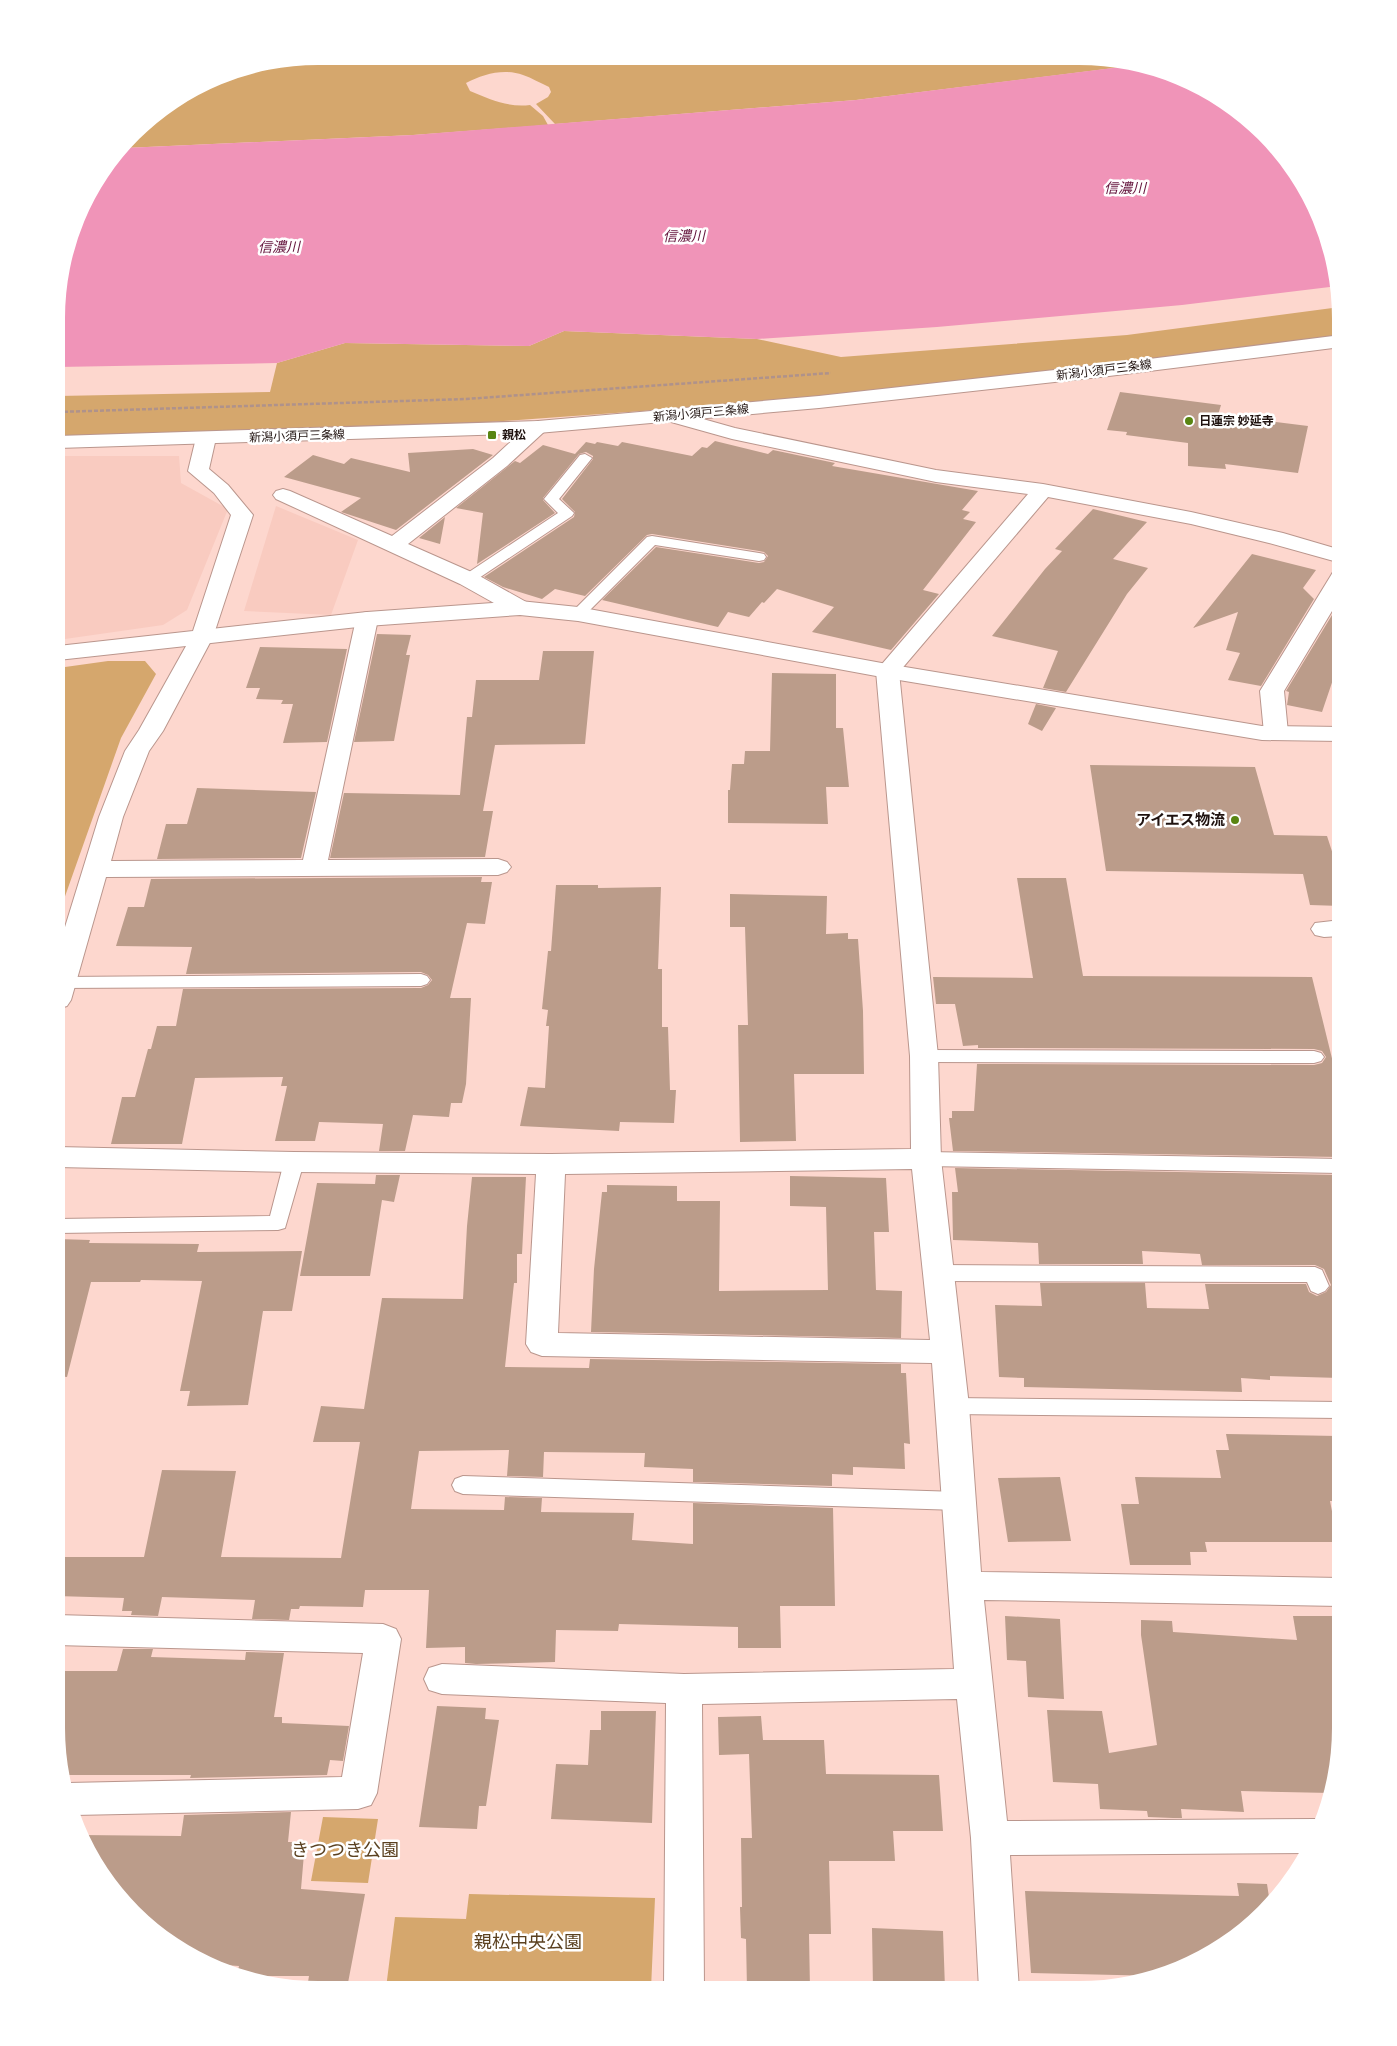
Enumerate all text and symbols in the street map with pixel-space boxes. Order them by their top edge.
water label: 信濃川 [1104,179,1148,196]
water label: 信濃川 [663,227,707,244]
water label: 信濃川 [258,238,302,255]
street label: 新潟小須戸三条線 [1055,356,1153,383]
street label: 新潟小須戸三条線 [652,401,749,424]
place label: 日蓮宗 妙延寺 [1199,413,1274,428]
marker: 日蓮宗 妙延寺 [1183,415,1195,427]
street label: 新潟小須戸三条線 [249,426,345,445]
place label: 親松 [502,427,526,442]
marker: 親松 [486,429,498,441]
place label: アイエス物流 [1136,810,1225,829]
marker: アイエス物流 [1229,814,1241,826]
park label: きつつき公園 [291,1839,399,1860]
park label: 親松中央公園 [474,1931,582,1952]

